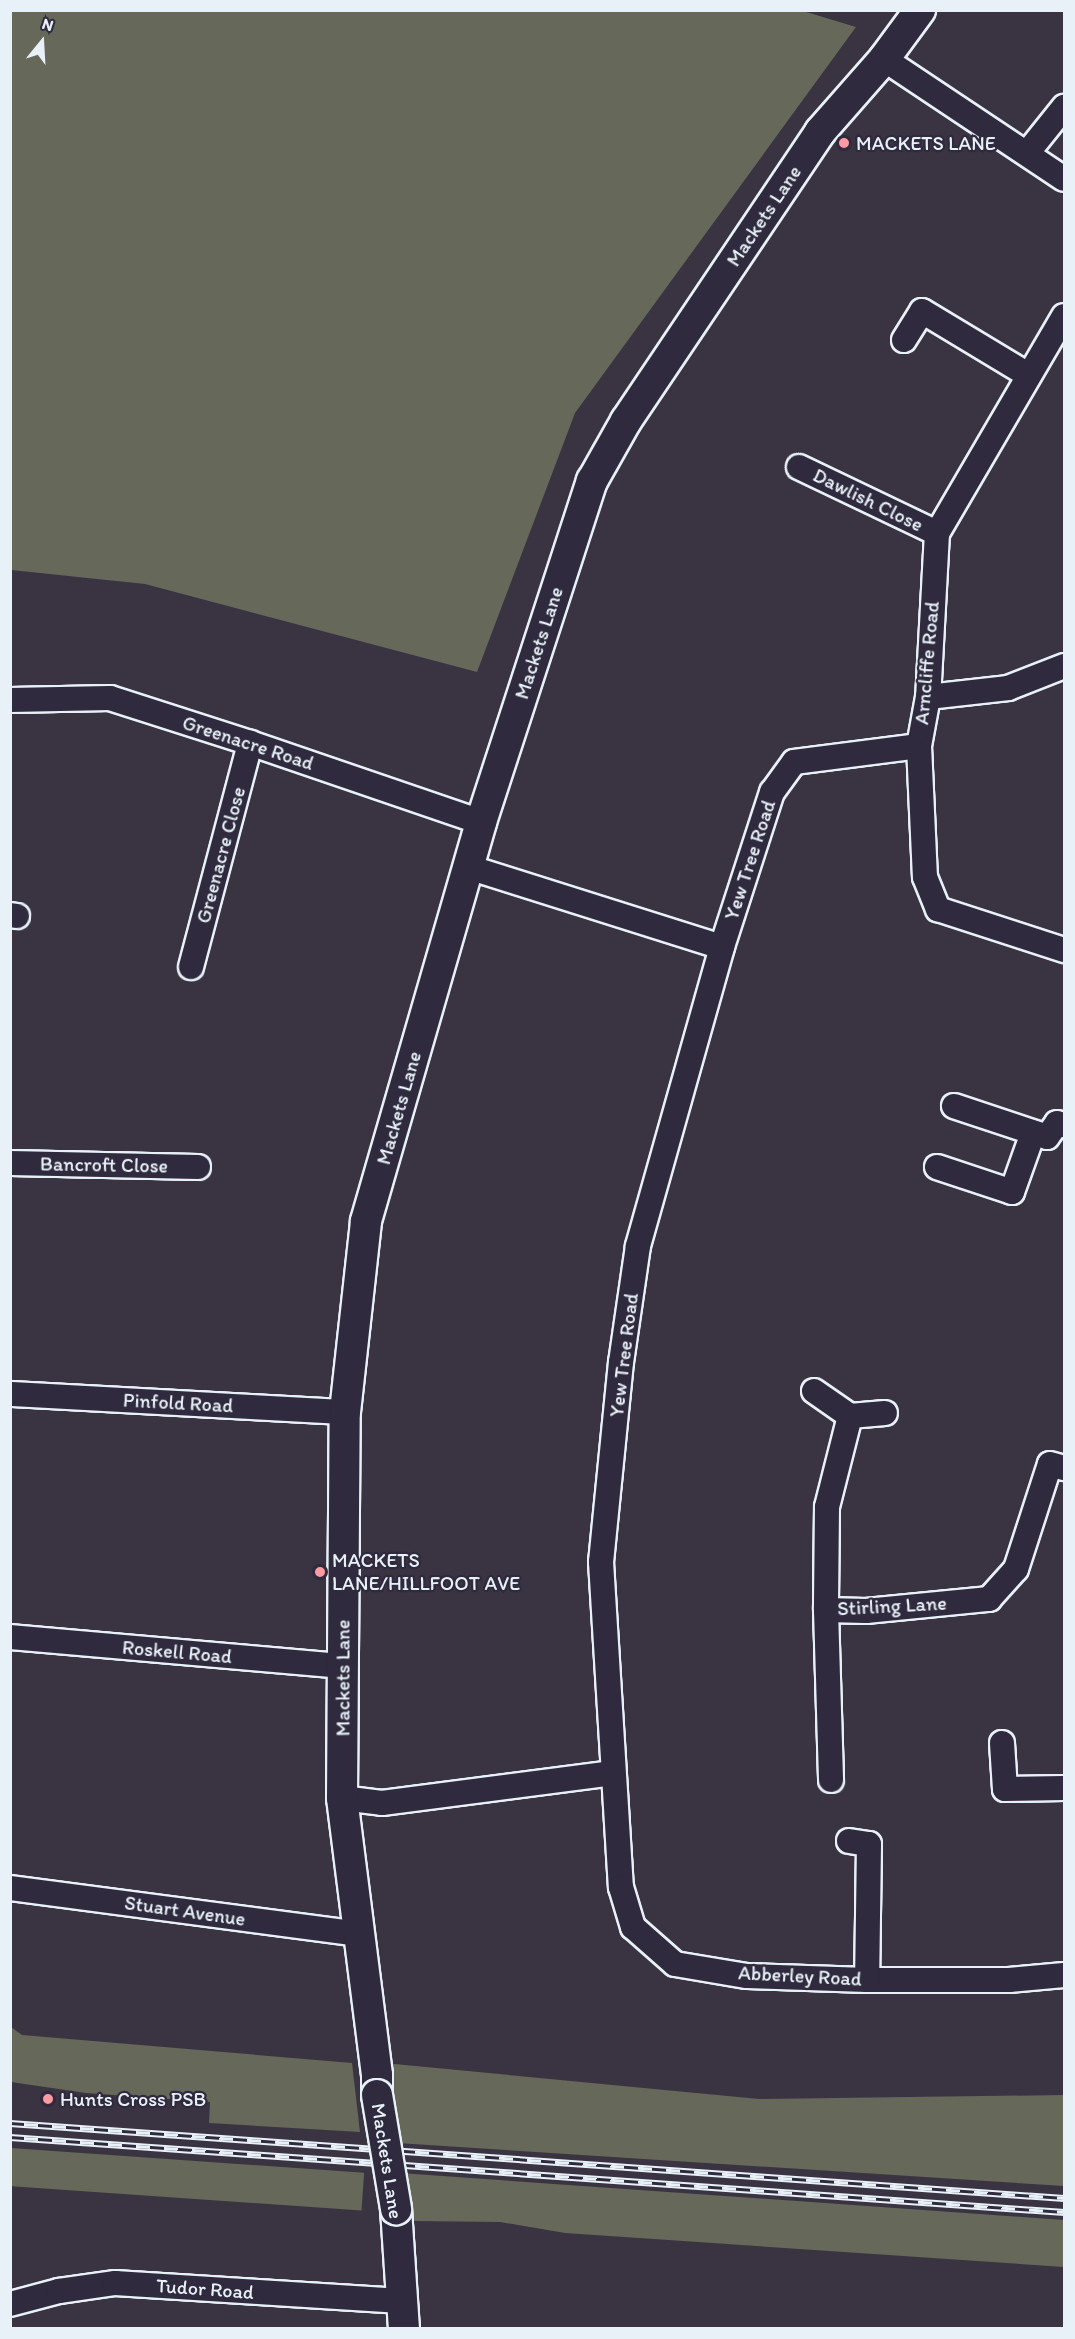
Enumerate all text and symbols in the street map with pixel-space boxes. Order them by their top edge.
north arrow [12,12,72,72]
text: N [40,14,56,35]
place label: MACKETS LANE [856,131,996,155]
marker: MACKETS LANE [837,136,851,150]
street label: Mackets Lane [721,161,807,271]
street label: Dawlish Close [809,463,927,537]
street label: Mackets Lane [509,583,569,703]
street label: Arncliffe Road [910,601,944,725]
street label: Greenacre Road [179,711,317,775]
street label: Greenacre Close [191,784,251,926]
street label: Yew Tree Road [720,798,780,922]
street label: Mackets Lane [371,1048,427,1168]
street label: Bancroft Close [40,1152,168,1178]
street label: Yew Tree Road [605,1292,643,1418]
street label: Pinfold Road [123,1388,233,1418]
place label: MACKETS LANE/HILLFOOT AVE [332,1548,519,1595]
marker: MACKETS LANE/HILLFOOT AVE [313,1565,327,1579]
street label: Stirling Lane [837,1591,947,1621]
street label: Mackets Lane [331,1619,355,1737]
street label: Roskell Road [121,1635,233,1669]
street label: Stuart Avenue [123,1891,247,1931]
street label: Abberley Road [738,1961,862,1991]
place label: Hunts Cross PSB [60,2087,206,2111]
marker: Hunts Cross PSB [41,2092,55,2106]
street label: Mackets Lane [366,2101,408,2221]
street label: Tudor Road [156,2274,254,2304]

